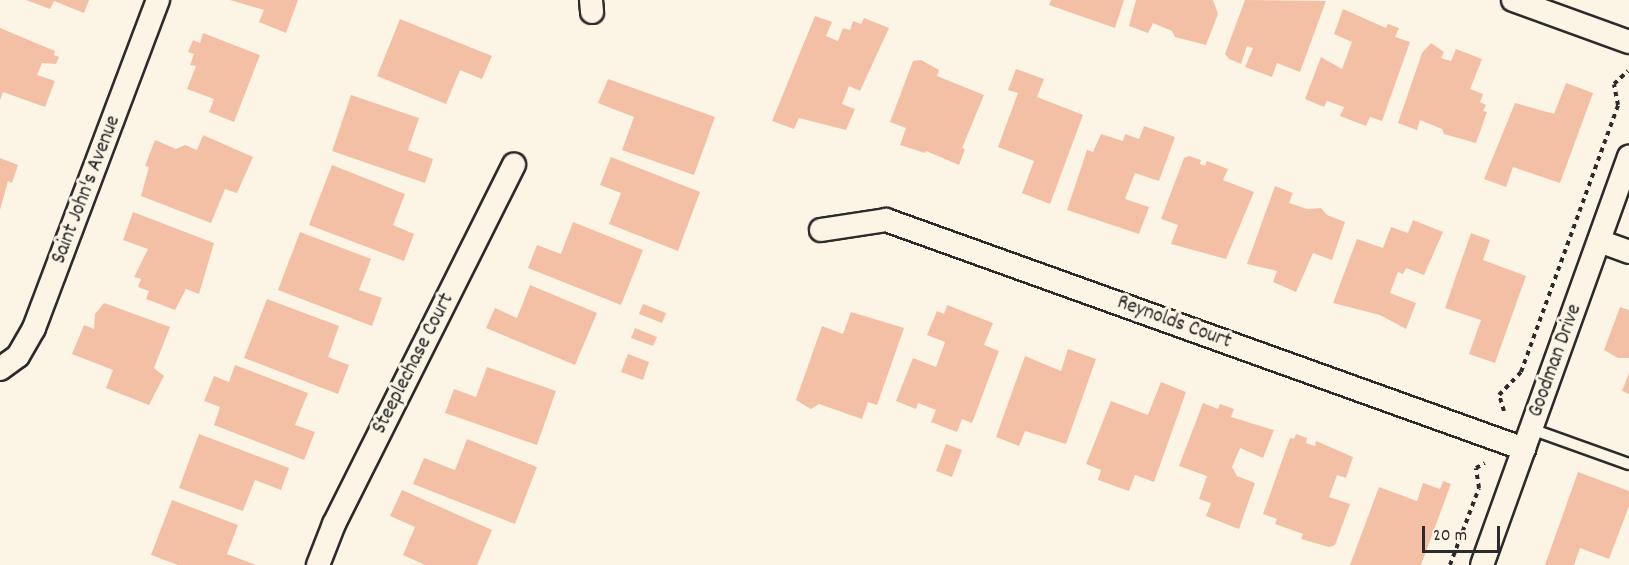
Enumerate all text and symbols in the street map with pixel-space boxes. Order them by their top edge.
street label: Saint John's Avenue [47,112,127,268]
street label: Steeplechase Court [368,289,460,439]
street label: Reynolds Court [1113,291,1235,355]
street label: Goodman Drive [1524,301,1588,421]
scale bar [1425,514,1503,552]
text: 20 m [1433,524,1467,549]

